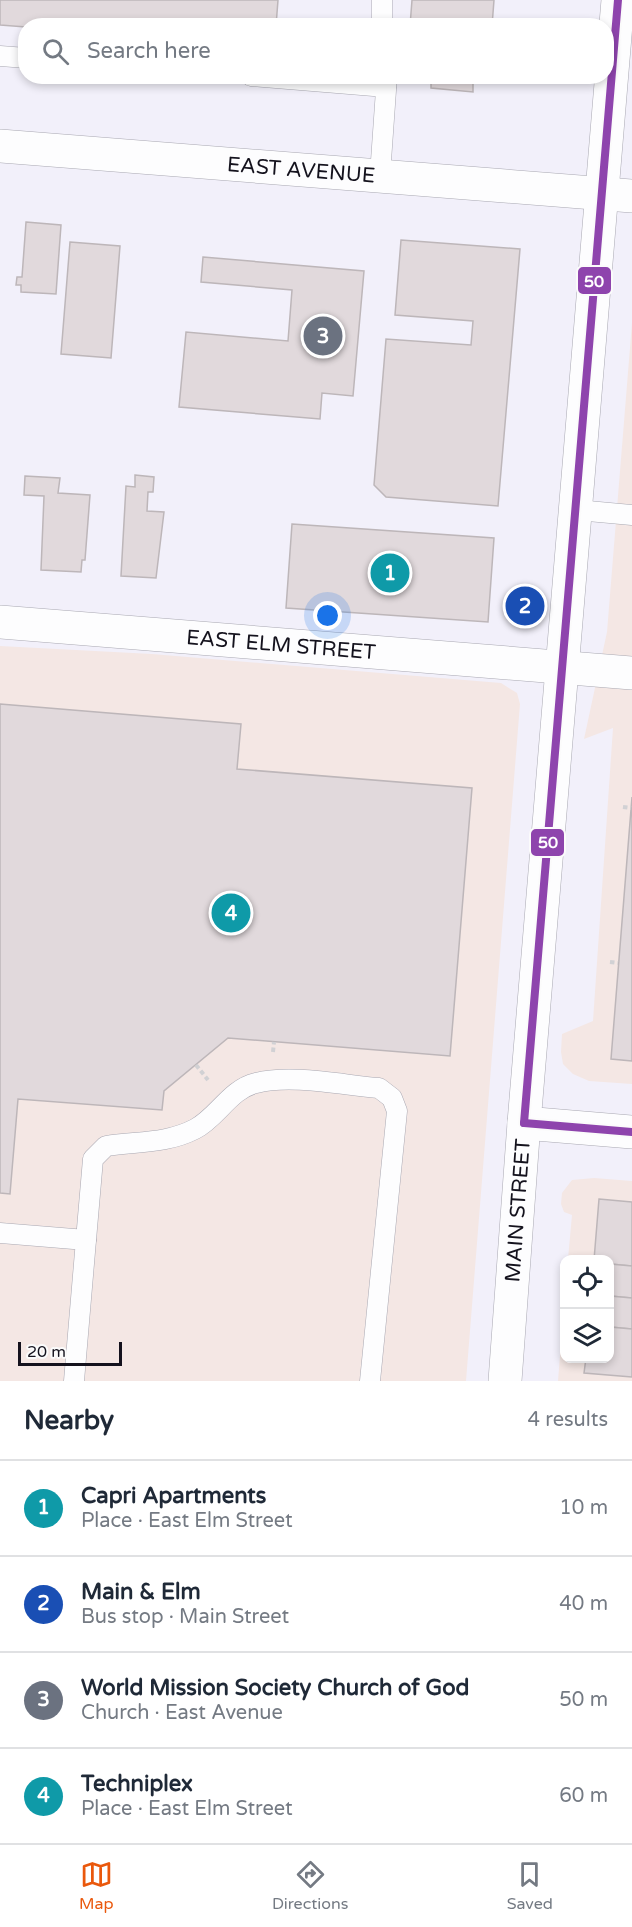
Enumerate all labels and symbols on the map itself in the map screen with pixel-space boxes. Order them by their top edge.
street label: EAST AVENUE [226,152,376,188]
line badge: 50 [577,266,612,295]
text: 50 [584,272,604,292]
pin: 3 [304,314,342,358]
pin: 1 [370,550,410,596]
pin: 2 [506,584,544,628]
your location [313,601,342,630]
street label: EAST ELM STREET [185,625,377,665]
line badge: 50 [530,828,565,857]
text: 50 [538,833,558,853]
pin: 4 [212,890,250,936]
street label: MAIN STREET [500,1138,535,1283]
scale bar [18,1339,122,1366]

